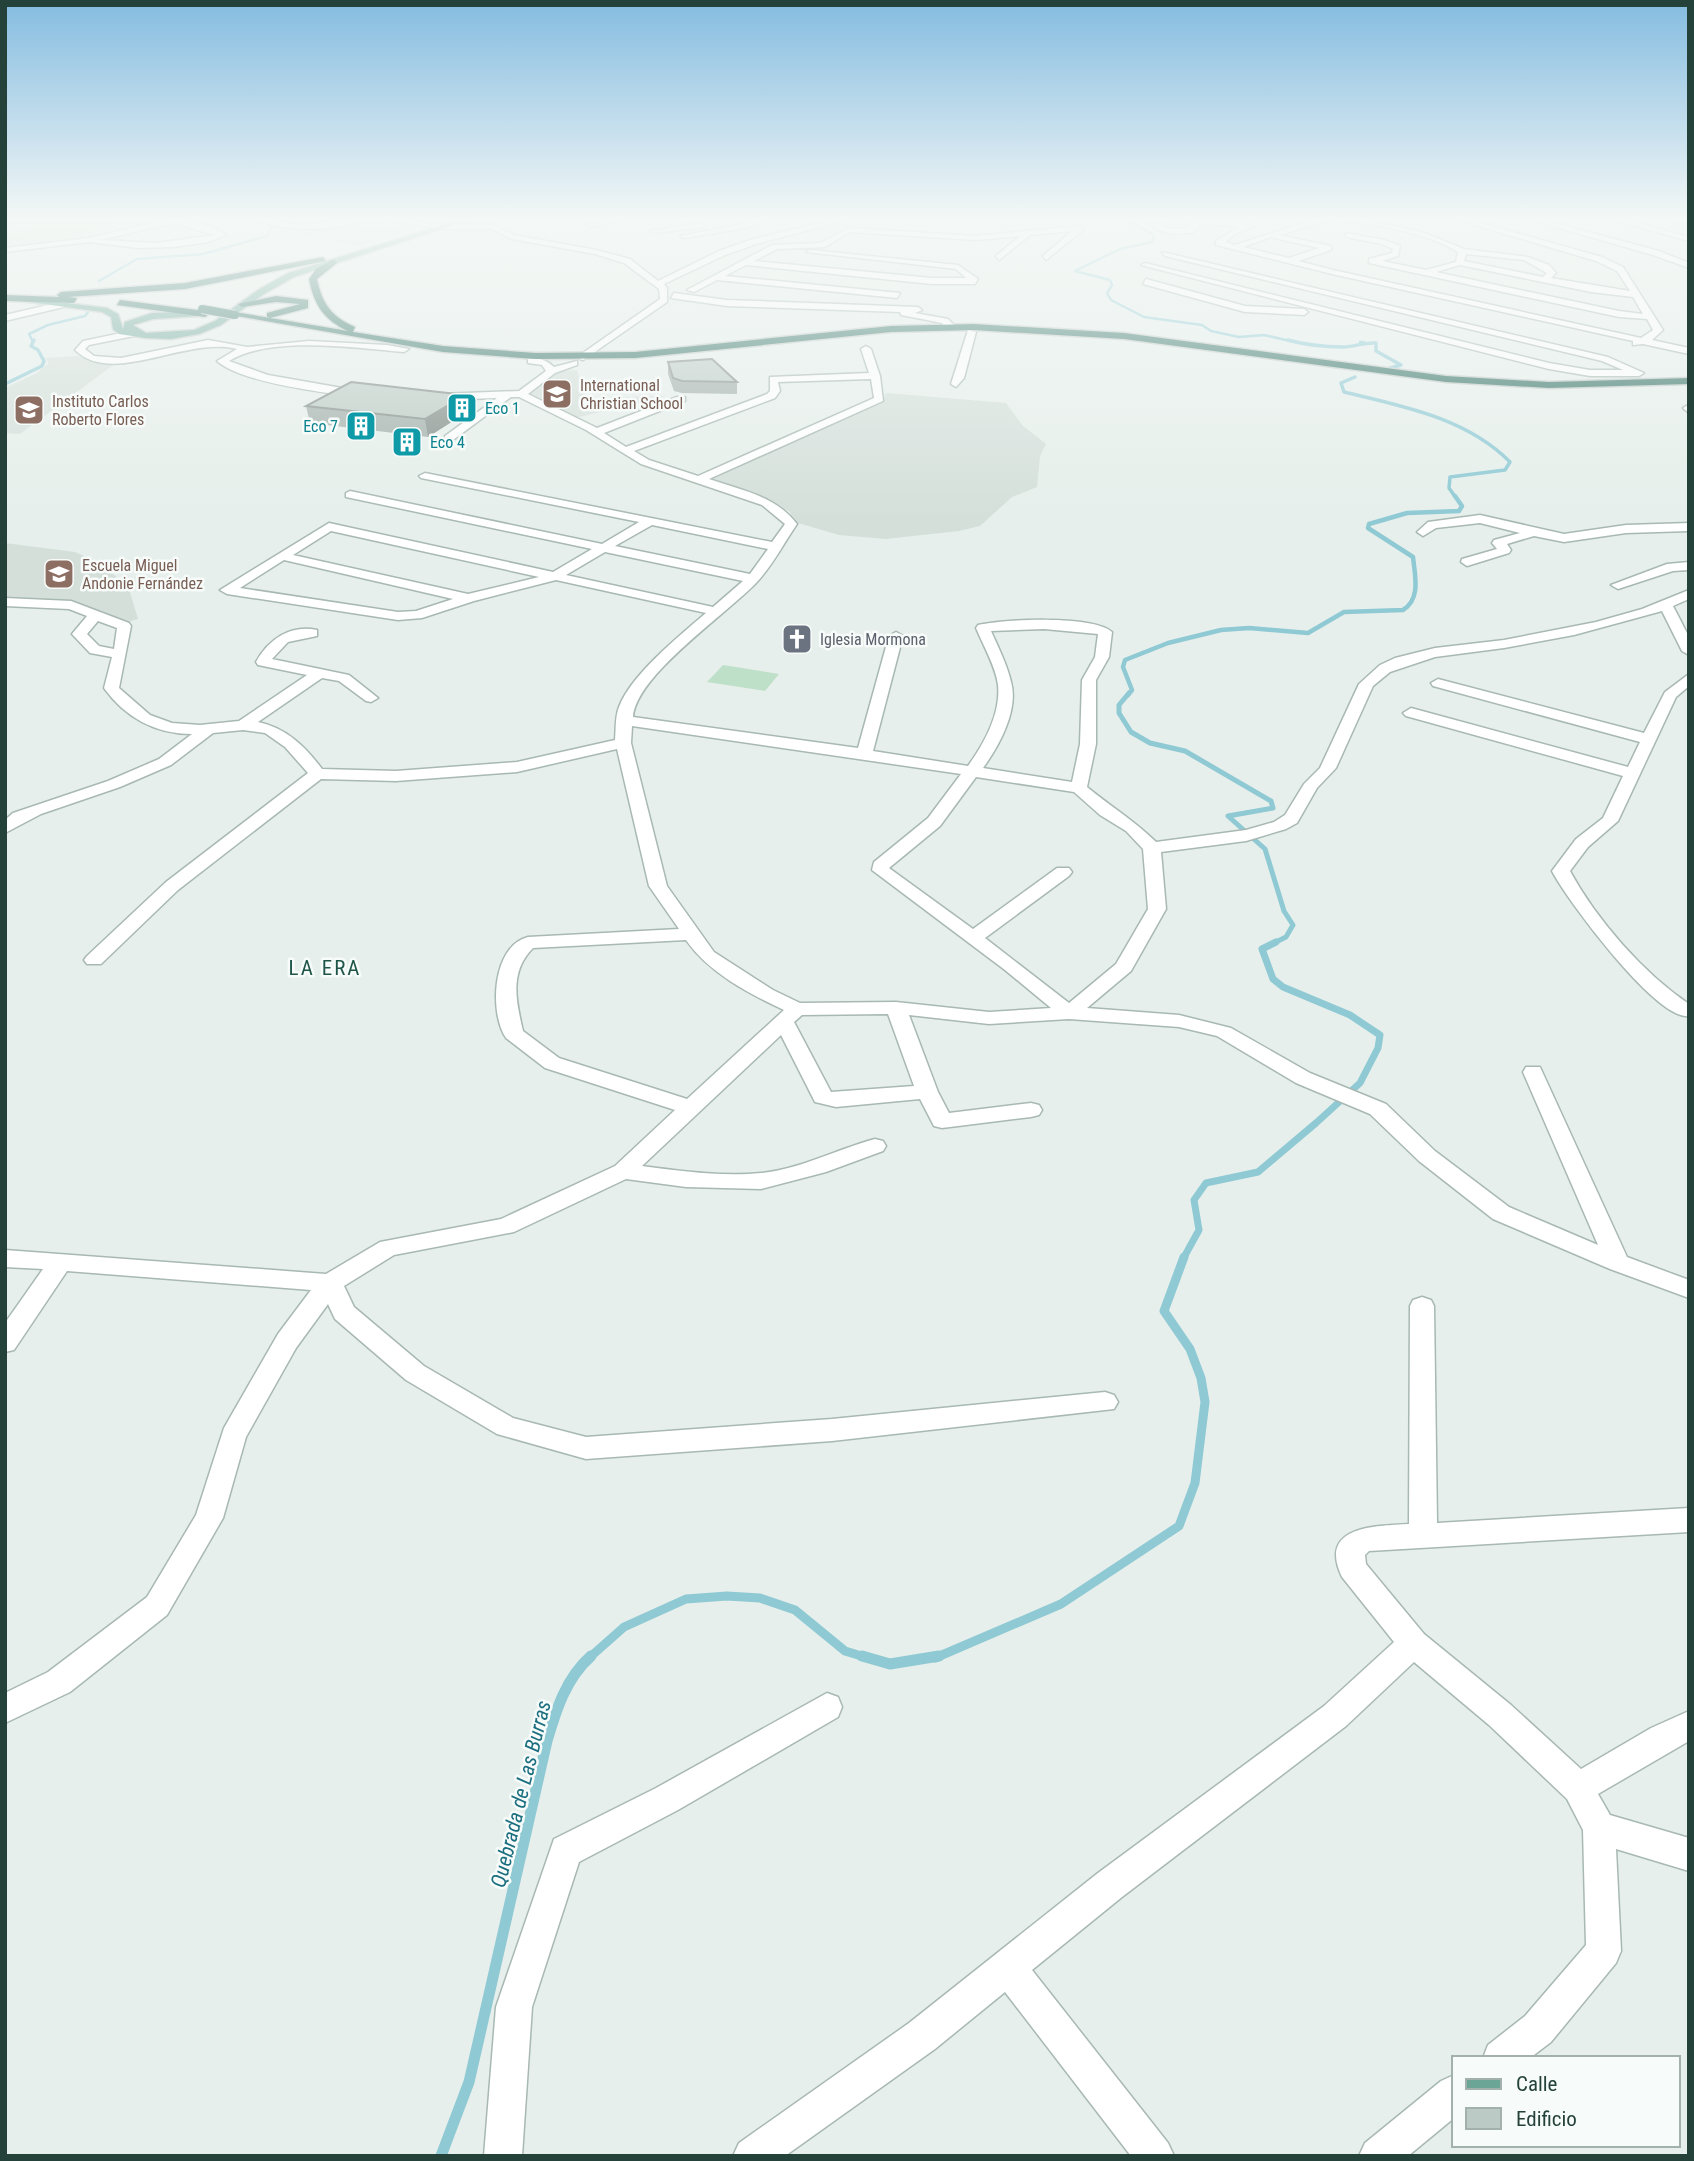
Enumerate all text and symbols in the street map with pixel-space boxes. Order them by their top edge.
place label: International Christian School [580,376,683,413]
school or university icon: International Christian School [540,377,574,411]
building icon: Eco 1 [445,391,479,425]
place label: Instituto Carlos Roberto Flores [52,392,149,429]
school or university icon: Instituto Carlos Roberto Flores [12,393,46,427]
place label: Eco 1 [485,399,520,418]
building icon: Eco 7 [344,409,378,443]
place label: Eco 7 [303,417,338,436]
building icon: Eco 4 [390,425,424,459]
place label: Eco 4 [430,433,465,452]
place label: Escuela Miguel Andonie Fernández [82,556,203,593]
school or university icon: Escuela Miguel Andonie Fernández [42,557,76,591]
church icon: Iglesia Mormona [780,622,814,656]
place label: Iglesia Mormona [820,630,926,649]
district label: LA ERA [289,956,361,980]
water label: Quebrada de Las Burras [486,1698,556,1890]
legend [1452,2056,1680,2147]
text: Calle [1516,2072,1558,2096]
text: Edificio [1516,2107,1577,2131]

